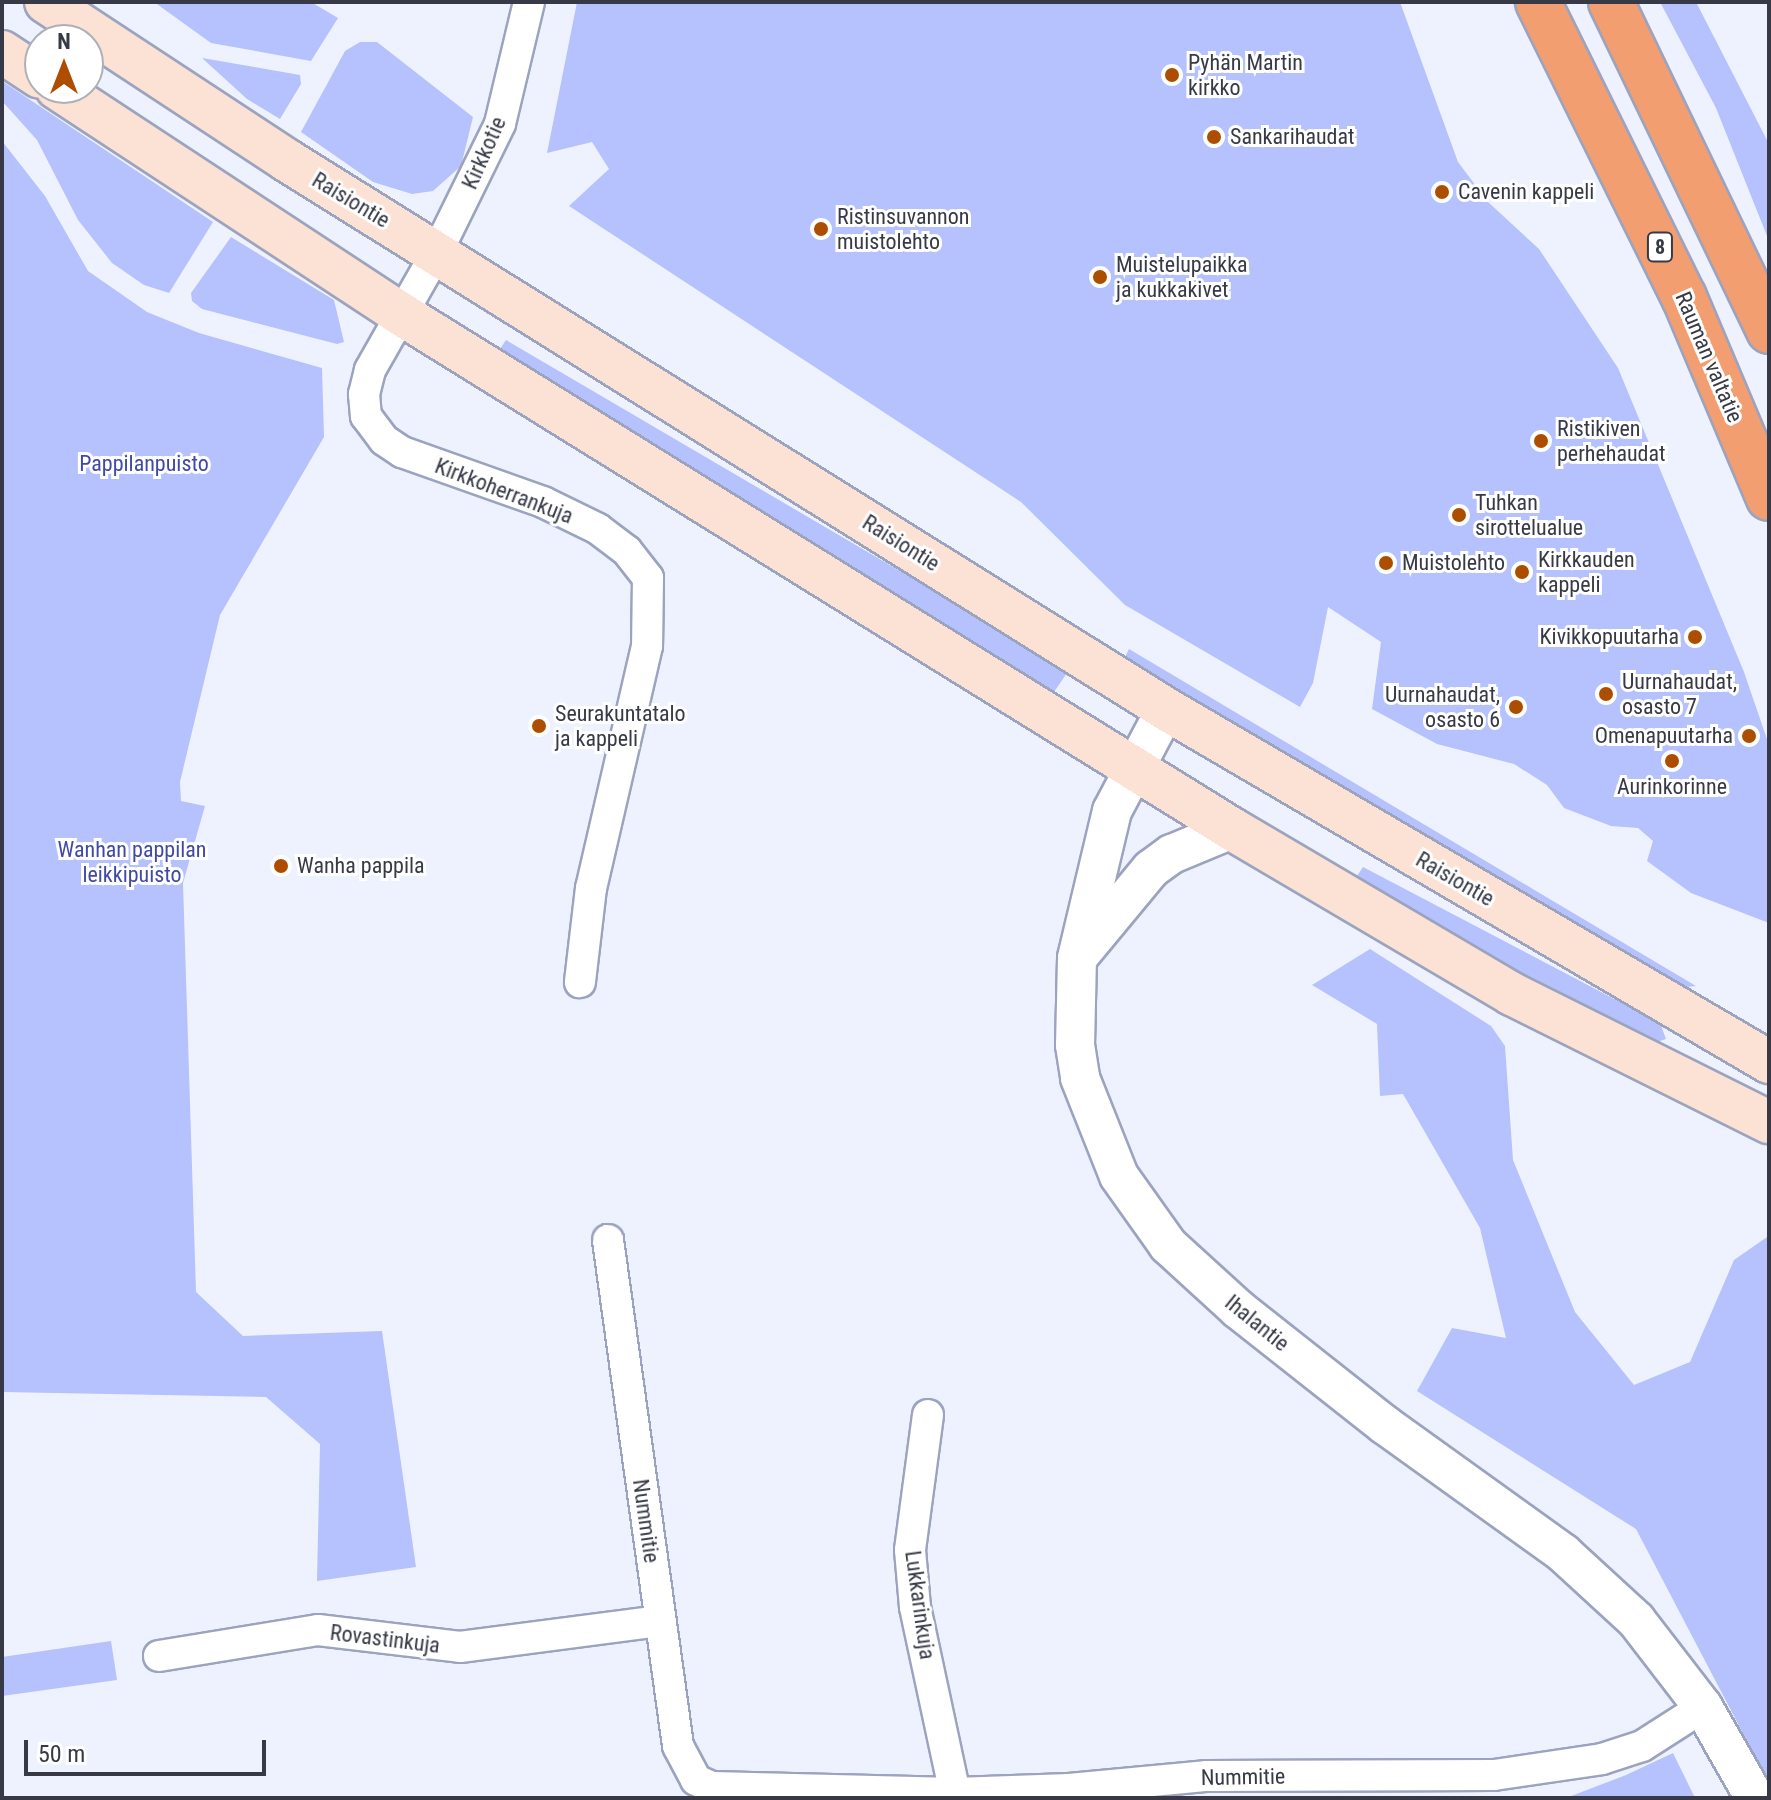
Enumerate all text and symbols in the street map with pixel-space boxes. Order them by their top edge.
north arrow [24,24,104,104]
text: N [57,29,71,54]
place label: Pyhän Martin kirkko [1188,49,1303,100]
marker: Pyhän Martin kirkko [1163,66,1181,84]
street label: Kirkkotie [456,113,512,193]
place label: Sankarihaudat [1230,124,1355,150]
marker: Sankarihaudat [1205,128,1223,146]
street label: Raisiontie [307,167,395,233]
place label: Cavenin kappeli [1458,179,1594,205]
marker: Cavenin kappeli [1433,183,1451,201]
place label: Ristinsuvannon muistolehto [837,203,969,254]
marker: Ristinsuvannon muistolehto [812,220,830,238]
road number: 8 [1646,231,1674,263]
place label: Muistelupaikka ja kukkakivet [1116,251,1248,302]
marker: Muistelupaikka ja kukkakivet [1091,268,1109,286]
street label: Rauman valtatie [1670,288,1748,426]
place label: Ristikiven perhehaudat [1557,415,1666,466]
marker: Ristikiven perhehaudat [1532,432,1550,450]
park label: Pappilanpuisto [79,451,209,477]
street label: Kirkkoherrankuja [431,453,577,529]
place label: Tuhkan sirottelualue [1475,489,1583,540]
marker: Tuhkan sirottelualue [1450,506,1468,524]
street label: Raisiontie [858,509,944,577]
place label: Kirkkauden kappeli [1538,546,1635,598]
place label: Muistolehto [1402,550,1505,576]
marker: Muistolehto [1377,554,1395,572]
marker: Kirkkauden kappeli [1513,563,1531,581]
place label: Kivikkopuutarha [1540,624,1679,650]
marker: Kivikkopuutarha [1686,628,1704,646]
place label: Uurnahaudat, osasto 7 [1622,668,1737,720]
place label: Uurnahaudat, osasto 6 [1385,681,1500,732]
marker: Uurnahaudat, osasto 7 [1597,685,1615,703]
marker: Uurnahaudat, osasto 6 [1507,698,1525,716]
place label: Seurakuntatalo ja kappeli [555,700,686,752]
marker: Seurakuntatalo ja kappeli [530,717,548,735]
place label: Omenapuutarha [1595,723,1733,749]
marker: Omenapuutarha [1740,727,1758,745]
marker: Aurinkorinne [1663,752,1681,770]
place label: Aurinkorinne [1617,774,1727,800]
park label: Wanhan pappilan leikkipuisto [58,836,206,888]
street label: Raisiontie [1411,846,1499,912]
place label: Wanha pappila [297,853,425,879]
marker: Wanha pappila [272,857,290,875]
street label: Ihalantie [1220,1289,1294,1357]
street label: Nummitie [627,1477,665,1565]
street label: Lukkarinkuja [899,1549,941,1661]
street label: Rovastinkuja [328,1619,442,1659]
scale bar [28,1724,270,1774]
text: 50 m [38,1740,85,1768]
street label: Nummitie [1201,1763,1285,1791]

